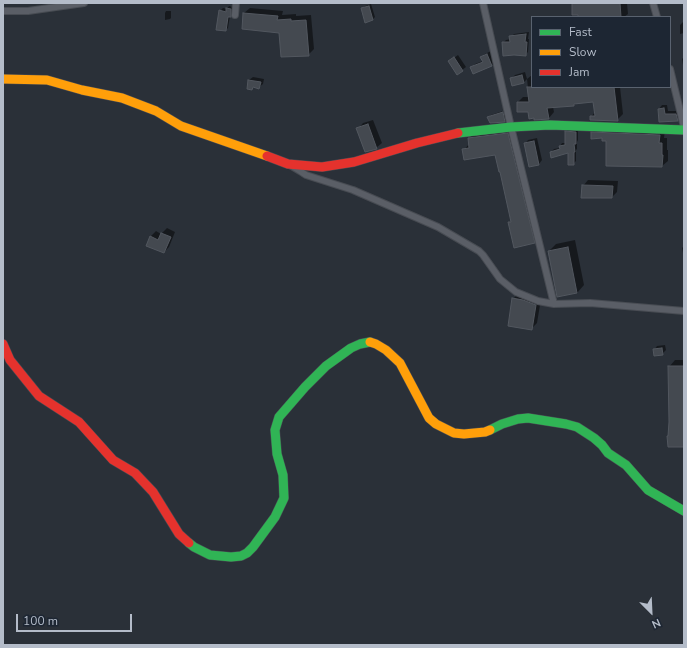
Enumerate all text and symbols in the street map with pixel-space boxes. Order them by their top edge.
legend [531,16,671,88]
text: Fast [569,24,592,40]
text: Slow [569,44,597,60]
text: Jam [569,64,590,80]
north arrow [631,592,671,632]
scale bar [18,606,134,632]
text: 100 m [23,613,58,629]
text: N [649,615,663,632]

